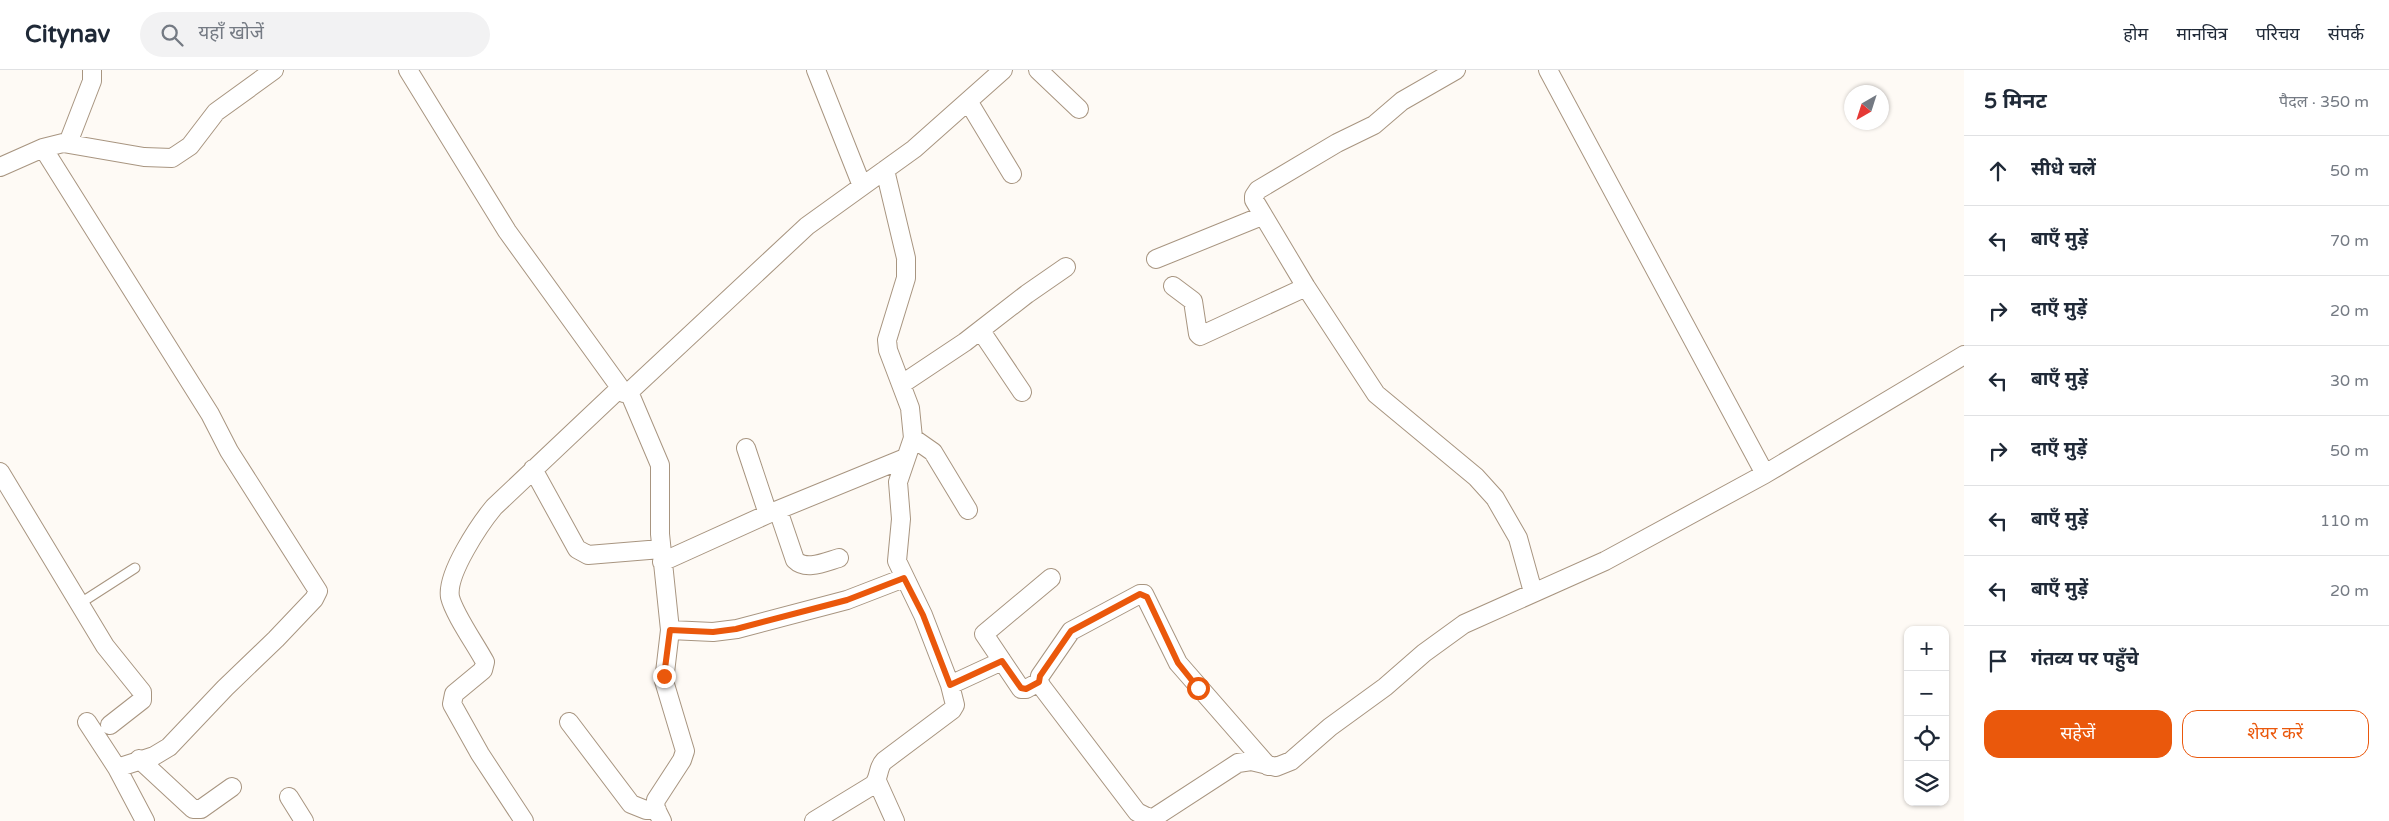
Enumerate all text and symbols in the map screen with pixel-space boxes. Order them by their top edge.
search box [140,12,490,57]
text: Citynav [25,20,110,49]
icon: search [158,21,186,49]
text: यहाँ खोजें [198,22,264,44]
text: होम [2123,23,2148,45]
text: मानचित्र [2176,23,2228,45]
text: परिचय [2256,23,2300,45]
text: संपर्क [2328,23,2364,45]
north arrow [1844,85,1889,130]
text: 5 मिनट [1984,89,2047,114]
text: पैदल · 350 m [2279,92,2369,112]
icon: ahead [1984,157,2012,185]
text: सीधे चलें [2031,158,2096,180]
text: 50 m [2330,161,2369,181]
icon: left [1984,227,2012,255]
text: बाएँ मुड़ें [2031,228,2088,250]
text: 70 m [2330,231,2369,251]
icon: right [1984,297,2012,325]
text: दाएँ मुड़ें [2031,298,2087,320]
text: 20 m [2330,301,2369,321]
icon: left [1984,367,2012,395]
text: बाएँ मुड़ें [2031,368,2088,390]
text: 30 m [2330,371,2369,391]
icon: right [1984,437,2012,465]
text: दाएँ मुड़ें [2031,438,2087,460]
text: 50 m [2330,441,2369,461]
icon: left [1984,507,2012,535]
text: बाएँ मुड़ें [2031,508,2088,530]
text: 110 m [2320,511,2369,531]
icon: left [1984,577,2012,605]
text: बाएँ मुड़ें [2031,578,2088,600]
text: 20 m [2330,581,2369,601]
map controls [1904,626,1949,806]
button: + [1904,626,1949,671]
icon: arrive [1984,647,2012,675]
text: गंतव्य पर पहुँचे [2031,648,2139,670]
route end [653,665,676,688]
button: − [1904,671,1949,716]
route start [1187,677,1210,700]
button: सहेजें [1984,710,2172,758]
button: शेयर करें [2182,710,2369,758]
button: locate [1904,716,1949,761]
button: layers [1904,761,1949,806]

